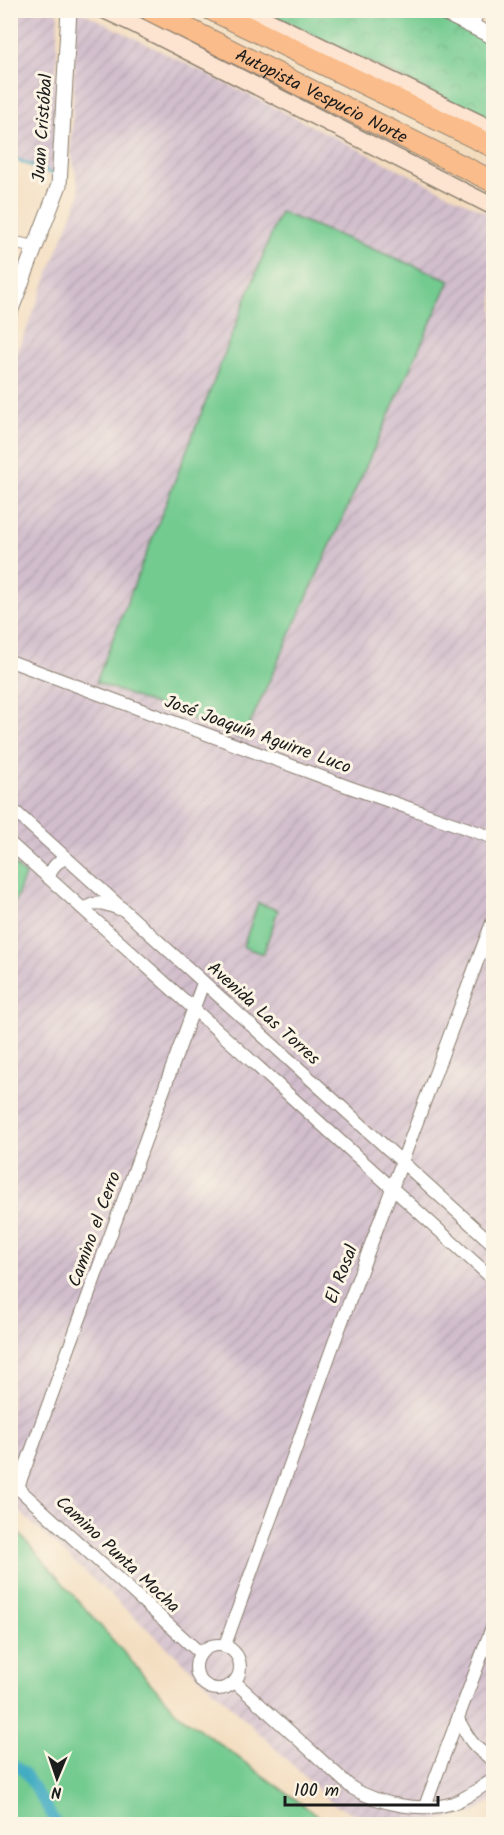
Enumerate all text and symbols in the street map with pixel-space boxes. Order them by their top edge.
street label: Autopista Vespucio Norte [230,42,412,153]
street label: Juan Cristóbal [25,72,62,183]
street label: José Joaquín Aguirre Luco [160,688,355,783]
street label: Avenida Las Torres [200,955,326,1073]
street label: Camino el Cerro [61,1167,130,1292]
street label: El Rosal [318,1240,367,1308]
street label: Camino Punta Mocha [48,1489,186,1621]
north arrow [27,1748,87,1808]
scale bar [285,1769,438,1807]
text: 100 m [294,1777,339,1806]
text: N [51,1779,62,1804]

